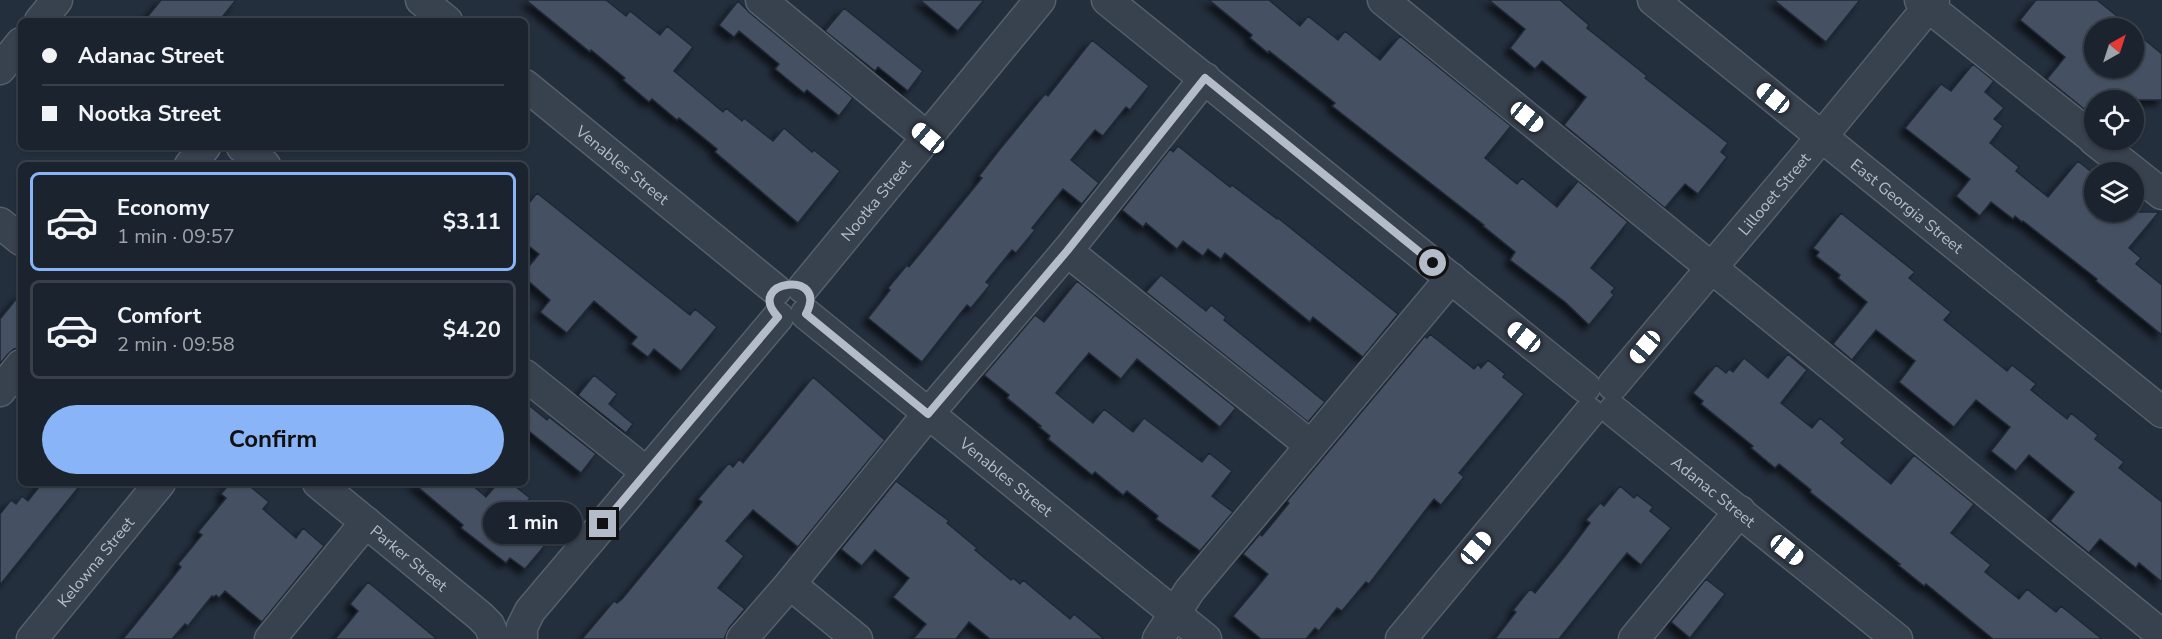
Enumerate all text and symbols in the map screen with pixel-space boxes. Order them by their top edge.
north arrow [2084,18,2144,78]
map controls [2084,18,2144,222]
text: Adanac Street [78,41,224,71]
car [1753,80,1793,116]
button: locate [2084,90,2144,150]
text: Nootka Street [78,99,221,129]
car [1507,99,1547,135]
street label: Venables Street [570,120,673,210]
car [908,120,948,156]
street label: Lillooet Street [1734,148,1816,240]
street label: East Georgia Street [1846,154,1968,259]
street label: Nootka Street [836,155,917,246]
button: layers [2084,162,2144,222]
text: Economy [117,193,209,223]
icon: car [45,195,99,249]
text: $3.11 [443,207,501,237]
text: 1 min · 09:57 [117,223,235,250]
route start [1419,249,1446,276]
text: Comfort [117,301,201,331]
icon: car [45,303,99,357]
text: $4.20 [443,315,501,345]
car [1504,319,1544,355]
car [1627,327,1663,367]
text: 2 min · 09:58 [117,331,235,358]
button: Confirm [42,405,504,474]
street label: Venables Street [954,432,1057,522]
street label: Adanac Street [1666,451,1760,533]
callout: 1 min [483,503,582,545]
text: 1 min [507,509,558,536]
route end [589,510,616,537]
street label: Kelowna Street [53,512,140,612]
street label: Parker Street [365,520,452,597]
car [1458,528,1494,568]
car [1767,532,1807,568]

